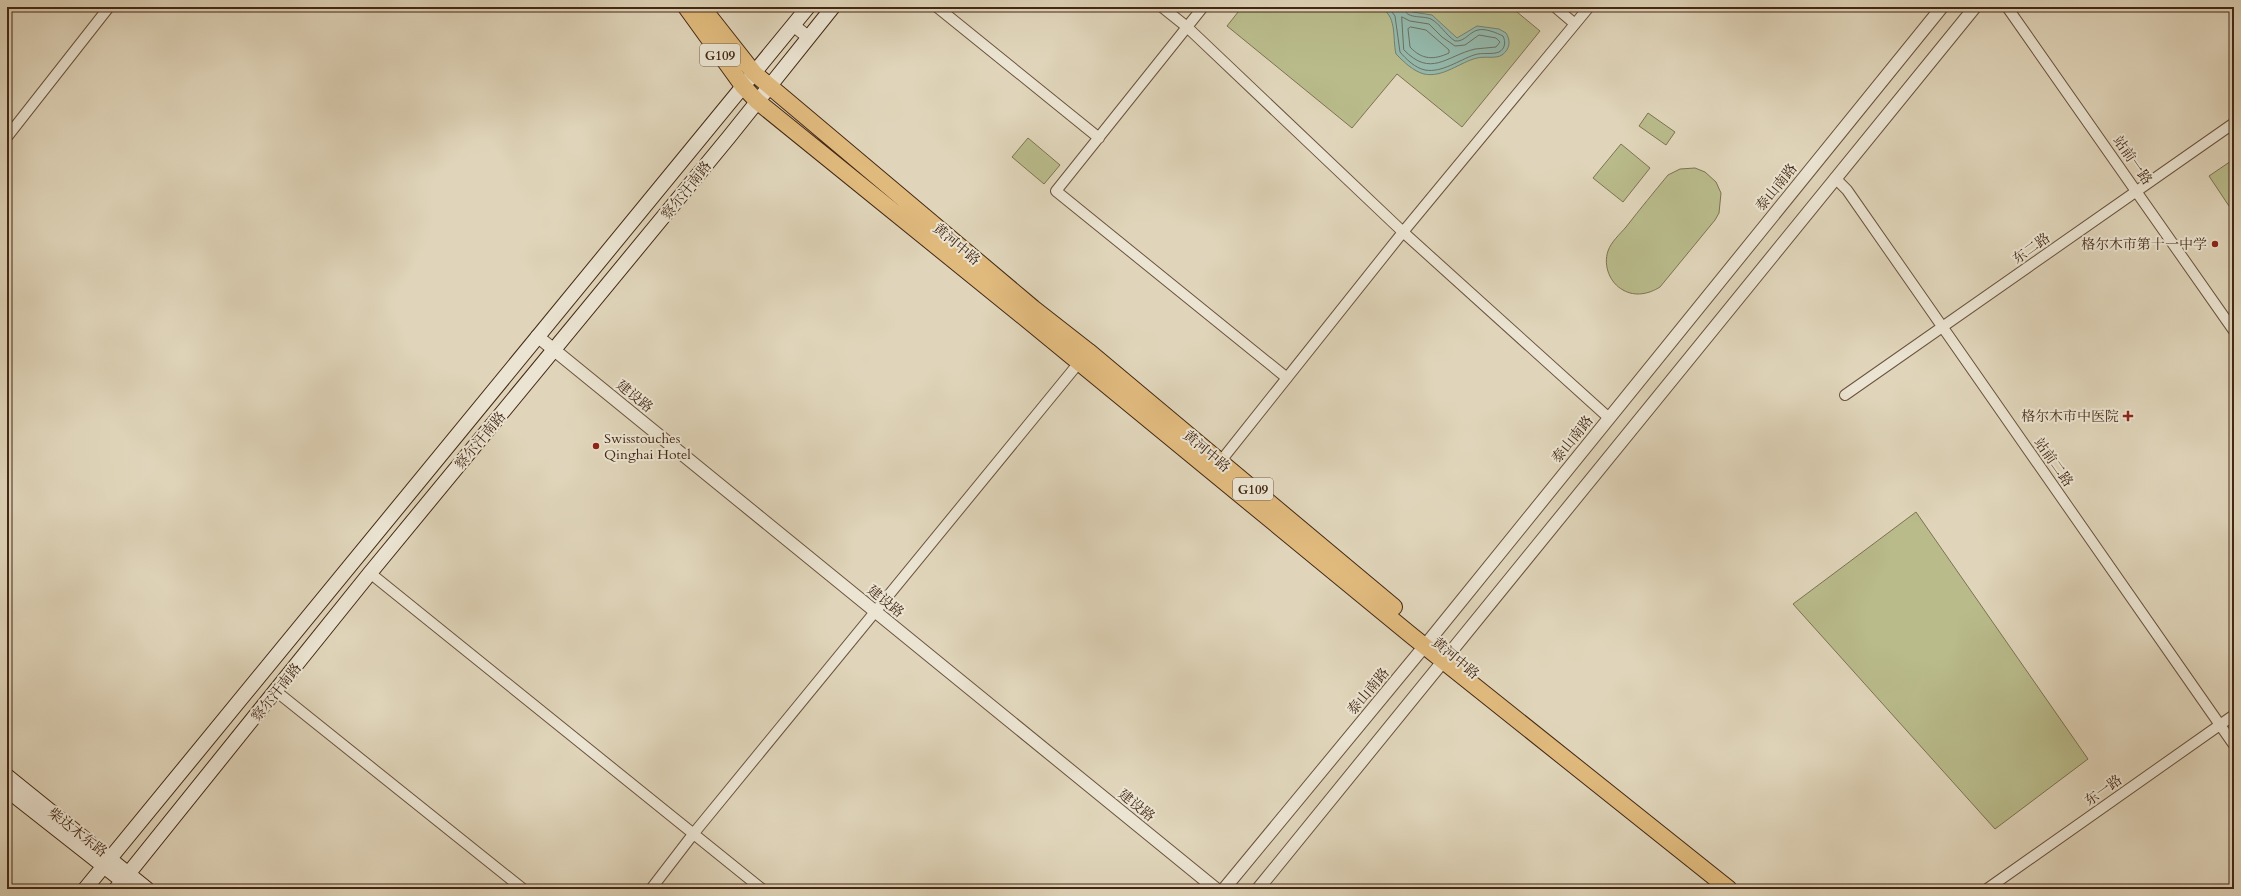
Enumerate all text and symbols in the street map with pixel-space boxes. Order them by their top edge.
road number: G109 [700,44,740,66]
street label: 站前一路 [2109,132,2156,189]
street label: 察尔汗南路 [657,157,716,223]
street label: 泰山南路 [1751,160,1801,215]
street label: 黄河中路 [929,219,984,270]
street label: 东二路 [2009,229,2054,268]
place label: 格尔木市第十一中学 [2081,235,2207,254]
marker: 格尔木市第十一中学 [2210,239,2220,249]
street label: 建设路 [612,376,657,417]
street label: 察尔汗南路 [451,407,510,473]
place label: 格尔木市中医院 [2021,407,2119,426]
marker: 格尔木市中医院 [2122,410,2134,422]
street label: 泰山南路 [1547,412,1597,467]
street label: 黄河中路 [1179,426,1234,477]
place label: Swisstouches Qinghai Hotel [604,429,691,464]
street label: 站前二路 [2030,434,2077,491]
marker: Swisstouches Qinghai Hotel [591,441,601,451]
road number: G109 [1233,478,1273,500]
street label: 建设路 [863,581,908,622]
street label: 黄河中路 [1428,633,1483,684]
street label: 察尔汗南路 [247,659,306,725]
street label: 泰山南路 [1343,664,1394,719]
street label: 东一路 [2081,771,2126,810]
street label: 建设路 [1114,785,1159,826]
street label: 柴达木东路 [44,803,111,861]

